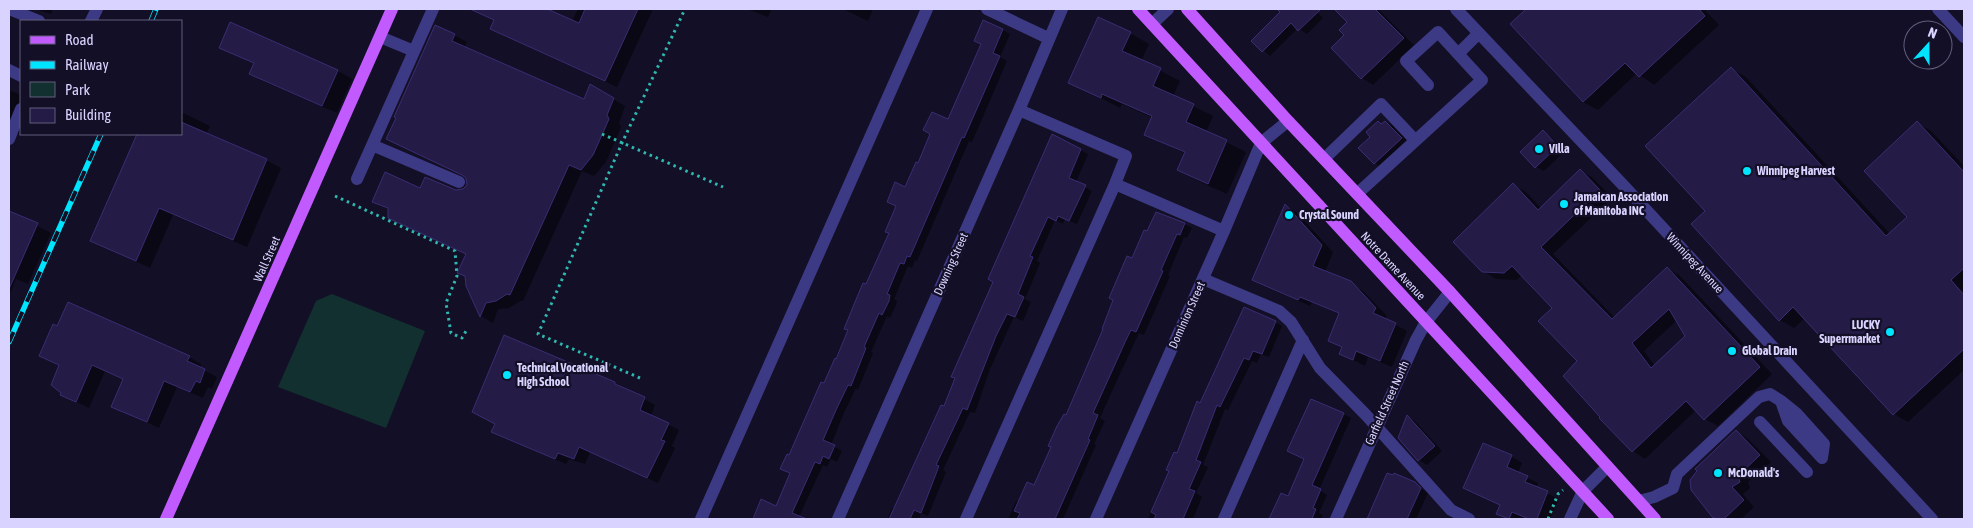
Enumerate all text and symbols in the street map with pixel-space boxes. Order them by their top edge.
legend [20,20,182,135]
north arrow [1903,20,1953,70]
text: N [1926,24,1939,42]
text: Road [65,31,94,48]
text: Railway [65,56,109,73]
text: Park [65,81,90,98]
text: Building [65,106,111,123]
place label: Villa [1548,142,1570,156]
marker: Villa [1533,143,1545,155]
place label: Winnipeg Harvest [1756,164,1835,178]
marker: Winnipeg Harvest [1741,165,1753,177]
place label: Jamaican Association of Manitoba INC [1573,190,1669,218]
marker: Jamaican Association of Manitoba INC [1558,198,1570,210]
place label: Crystal Sound [1299,208,1359,222]
marker: Crystal Sound [1283,209,1295,221]
street label: Notre Dame Avenue [1358,229,1428,303]
street label: Downing Street [931,230,971,297]
street label: Winnipeg Avenue [1664,230,1726,296]
street label: Wall Street [251,234,283,284]
street label: Dominion Street [1166,279,1208,351]
place label: LUCKY Superrmarket [1819,318,1881,346]
marker: LUCKY Superrmarket [1884,326,1896,338]
place label: Global Drain [1742,344,1798,358]
marker: Global Drain [1726,345,1738,357]
street label: Garfield Street North [1362,359,1412,447]
place label: Technical Vocational High School [517,361,609,389]
marker: Technical Vocational High School [501,369,513,381]
place label: McDonald's [1728,466,1780,480]
marker: McDonald's [1712,467,1724,479]

